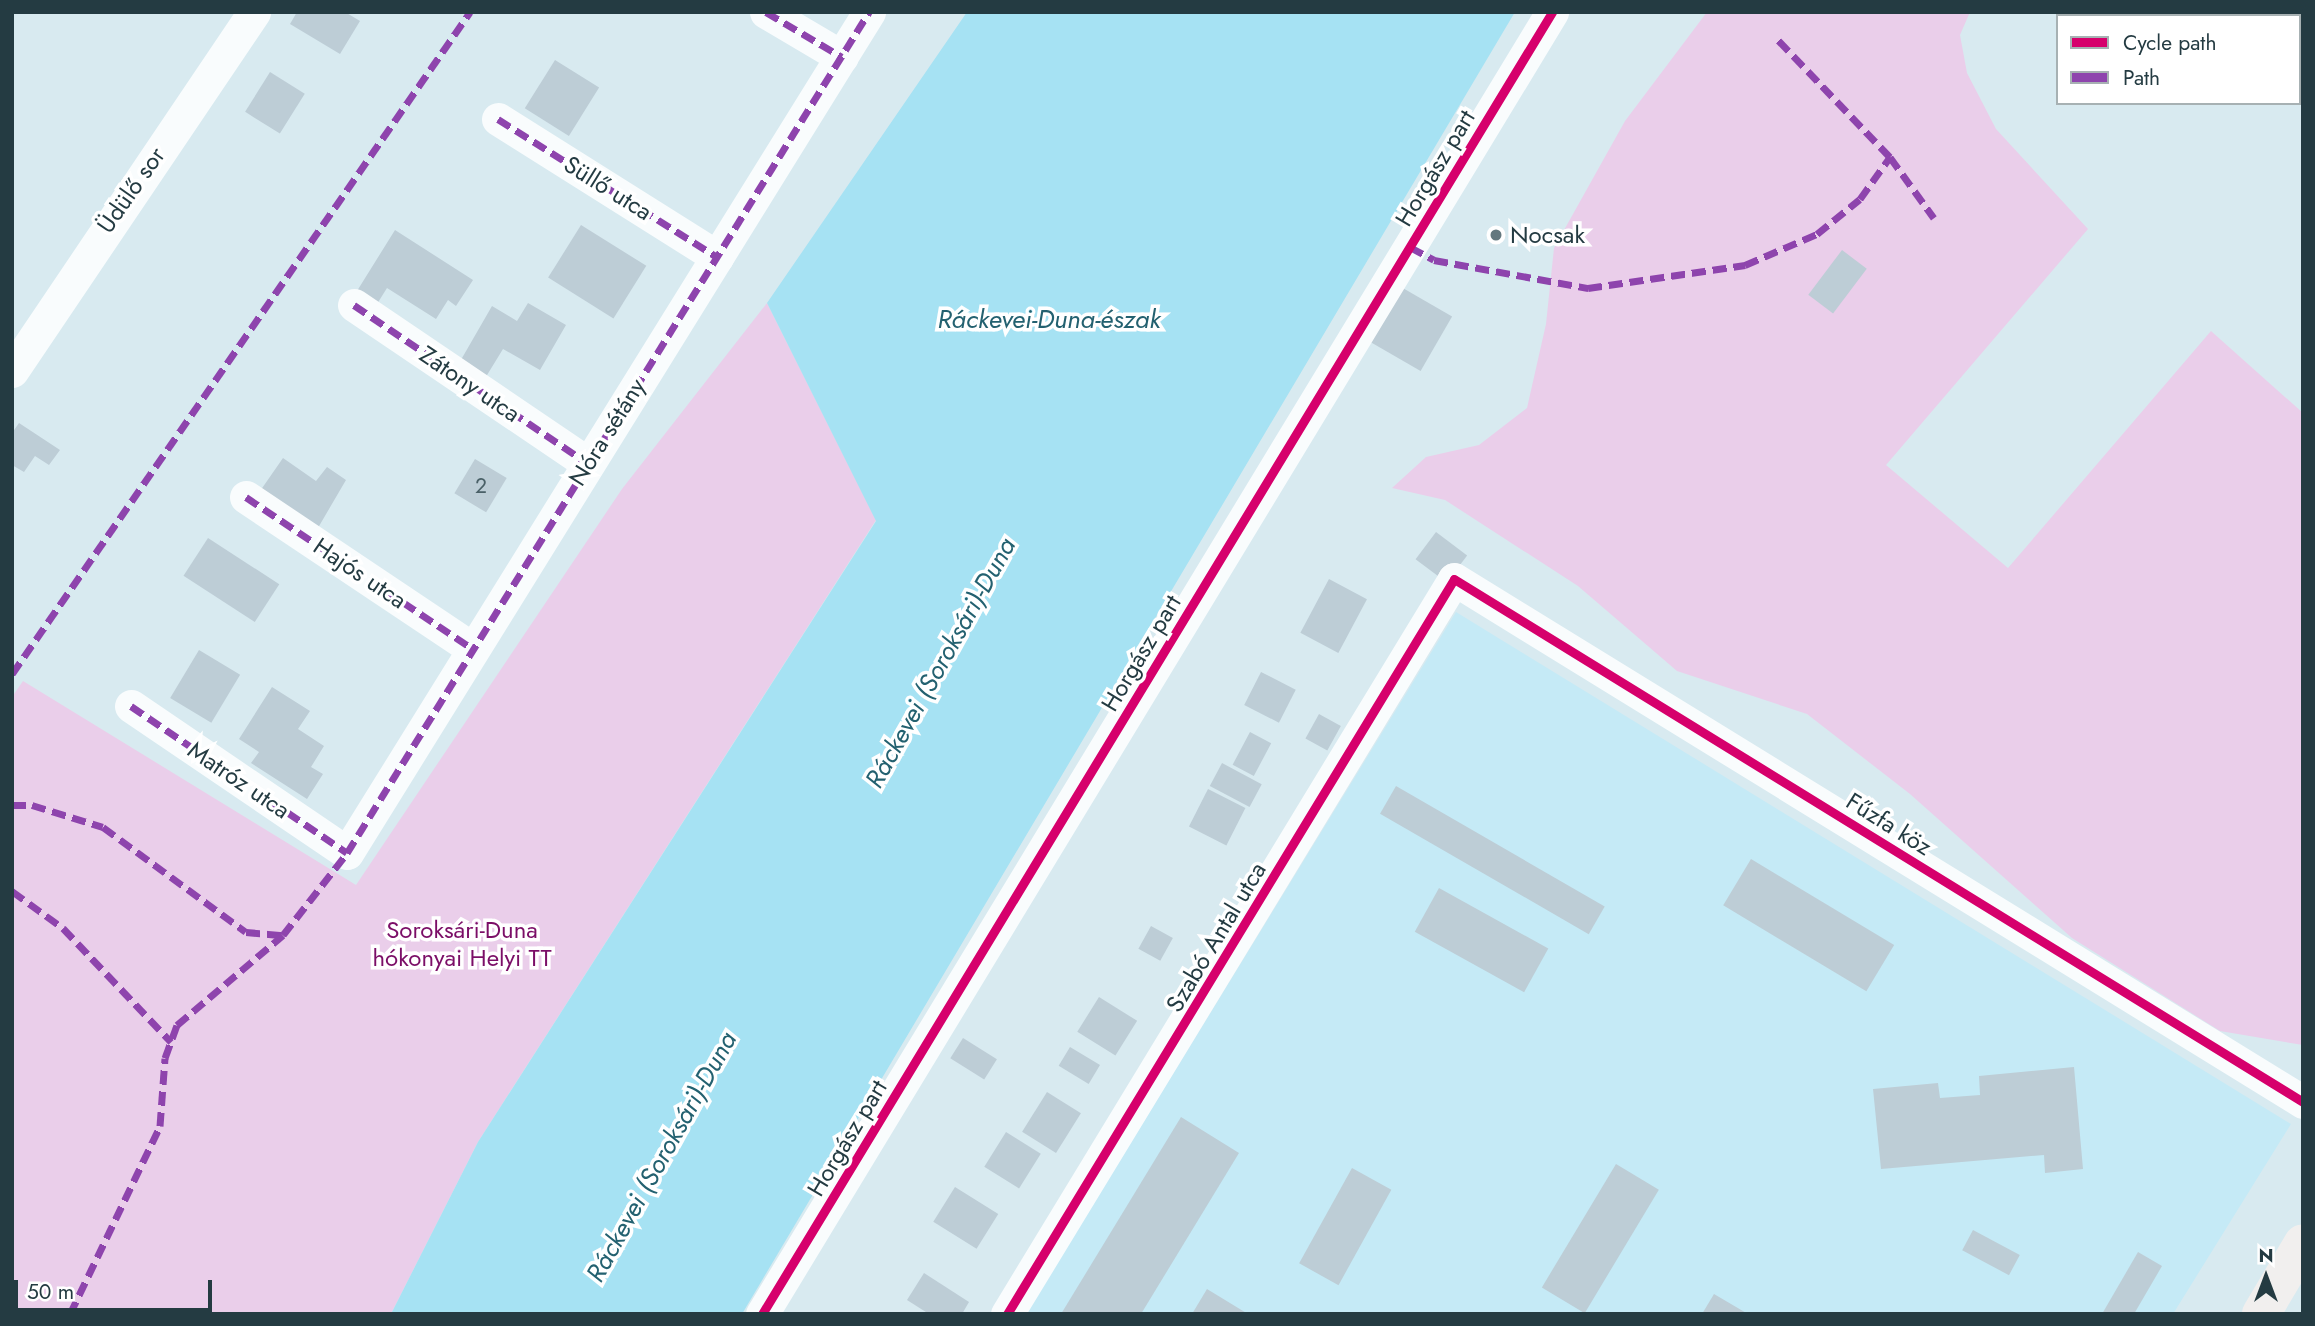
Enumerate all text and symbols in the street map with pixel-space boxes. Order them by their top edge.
legend [2056,14,2301,105]
text: Cycle path [2123,28,2216,58]
text: Path [2123,63,2160,93]
street label: Horgász part [1389,105,1481,231]
street label: Üdülő sor [91,142,171,238]
street label: Süllő utca [559,150,657,226]
place label: Nocsak [1510,221,1585,249]
marker: Nocsak [1488,227,1504,243]
water label: Ráckevei-Duna-észak [937,304,1161,336]
street label: Zátony utca [414,340,526,428]
street label: Nóra sétány [563,373,651,491]
house number: 2 [475,473,487,499]
street label: Hajós utca [308,531,412,615]
water label: Ráckevei (Soroksári)-Duna [859,532,1023,794]
street label: Horgász part [1095,590,1187,716]
street label: Matróz utca [182,735,296,825]
street label: Fűzfa köz [1841,787,1937,861]
street label: Szabó Antal utca [1160,857,1272,1017]
park label: Soroksári-Duna hókonyai Helyi TT [372,916,552,972]
water label: Ráckevei (Soroksári)-Duna [580,1026,744,1288]
street label: Horgász part [801,1075,893,1201]
north arrow [2231,1242,2301,1312]
text: N [2258,1242,2274,1269]
scale bar [18,1266,215,1310]
text: 50 m [27,1277,74,1307]

